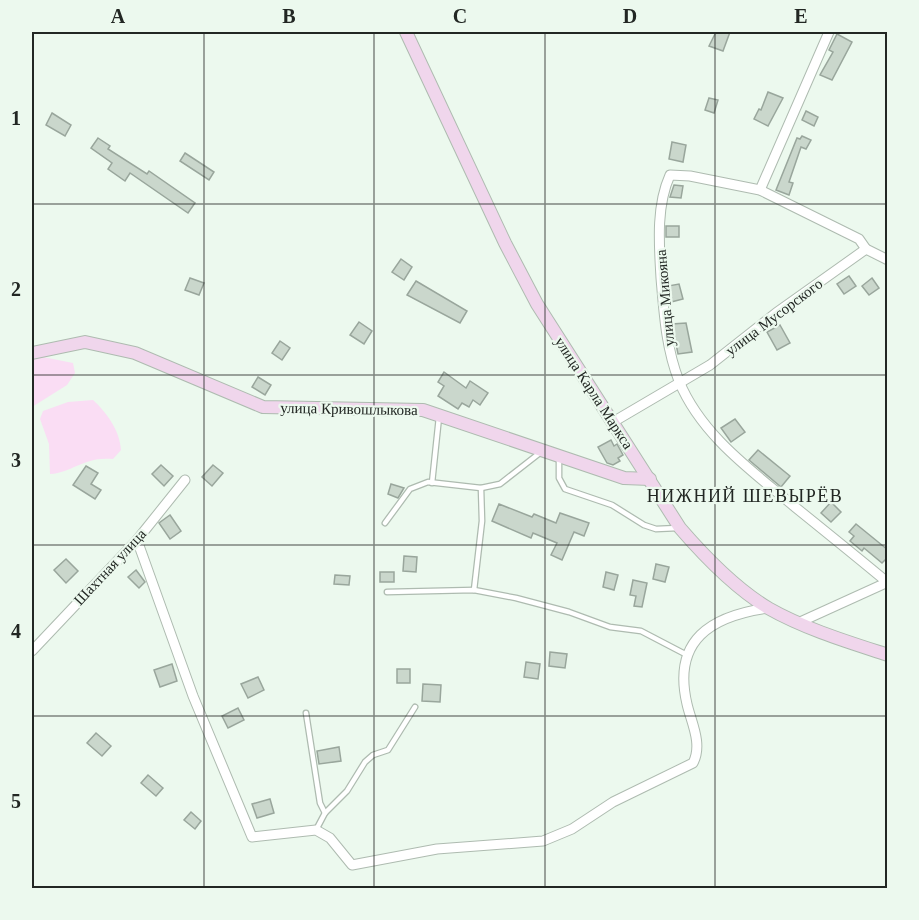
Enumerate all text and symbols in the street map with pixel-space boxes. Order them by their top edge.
text: A [111,5,126,27]
text: B [282,5,296,27]
text: C [453,5,467,27]
text: D [623,5,637,27]
text: E [794,5,808,27]
text: 1 [11,107,21,129]
street label: улица Микояна [653,248,677,347]
street label: улица Мусорского [723,275,825,359]
text: 2 [11,278,21,300]
street label: улица Карла Маркса [552,334,636,452]
street label: улица Кривошлыкова [280,400,418,418]
text: 3 [11,449,21,471]
district label: НИЖНИЙ ШЕВЫРЁВ [647,486,843,506]
street label: Шахтная улица [71,526,149,608]
text: 4 [11,620,21,642]
text: 5 [11,790,21,812]

